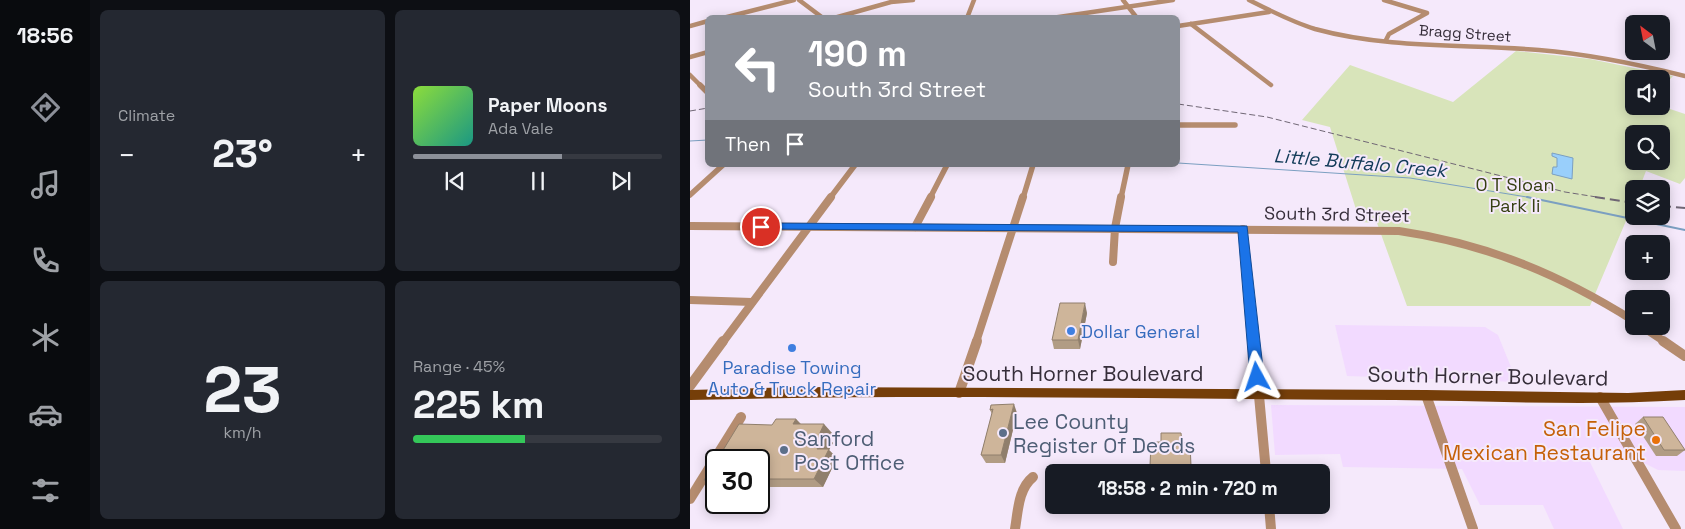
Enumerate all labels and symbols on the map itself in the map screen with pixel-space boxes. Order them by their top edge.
north arrow [1625,15,1670,60]
street label: Bragg Street [1418,20,1512,46]
water label: Little Buffalo Creek [1273,143,1450,183]
park label: O T Sloan Park Ii [1476,173,1554,217]
street label: South 3rd Street [1264,201,1410,227]
pin [740,206,782,248]
place label: Dollar General [1081,320,1200,343]
marker: Dollar General [1065,325,1077,337]
marker: Paradise Towing Auto & Truck Repair [786,342,798,354]
position arrow [1230,350,1282,402]
place label: Paradise Towing Auto & Truck Repair [708,356,876,400]
street label: South Horner Boulevard [963,360,1203,387]
street label: South Horner Boulevard [1367,360,1609,392]
place label: Lee County Register Of Deeds [1013,408,1195,459]
place label: San Felipe Mexican Restaurant [1443,415,1646,466]
place label: Sanford Post Office [794,425,905,476]
marker: Lee County Register Of Deeds [997,427,1009,439]
marker: San Felipe Mexican Restaurant [1650,434,1662,446]
marker: Sanford Post Office [778,444,790,456]
speed limit sign: 30 [705,449,770,514]

